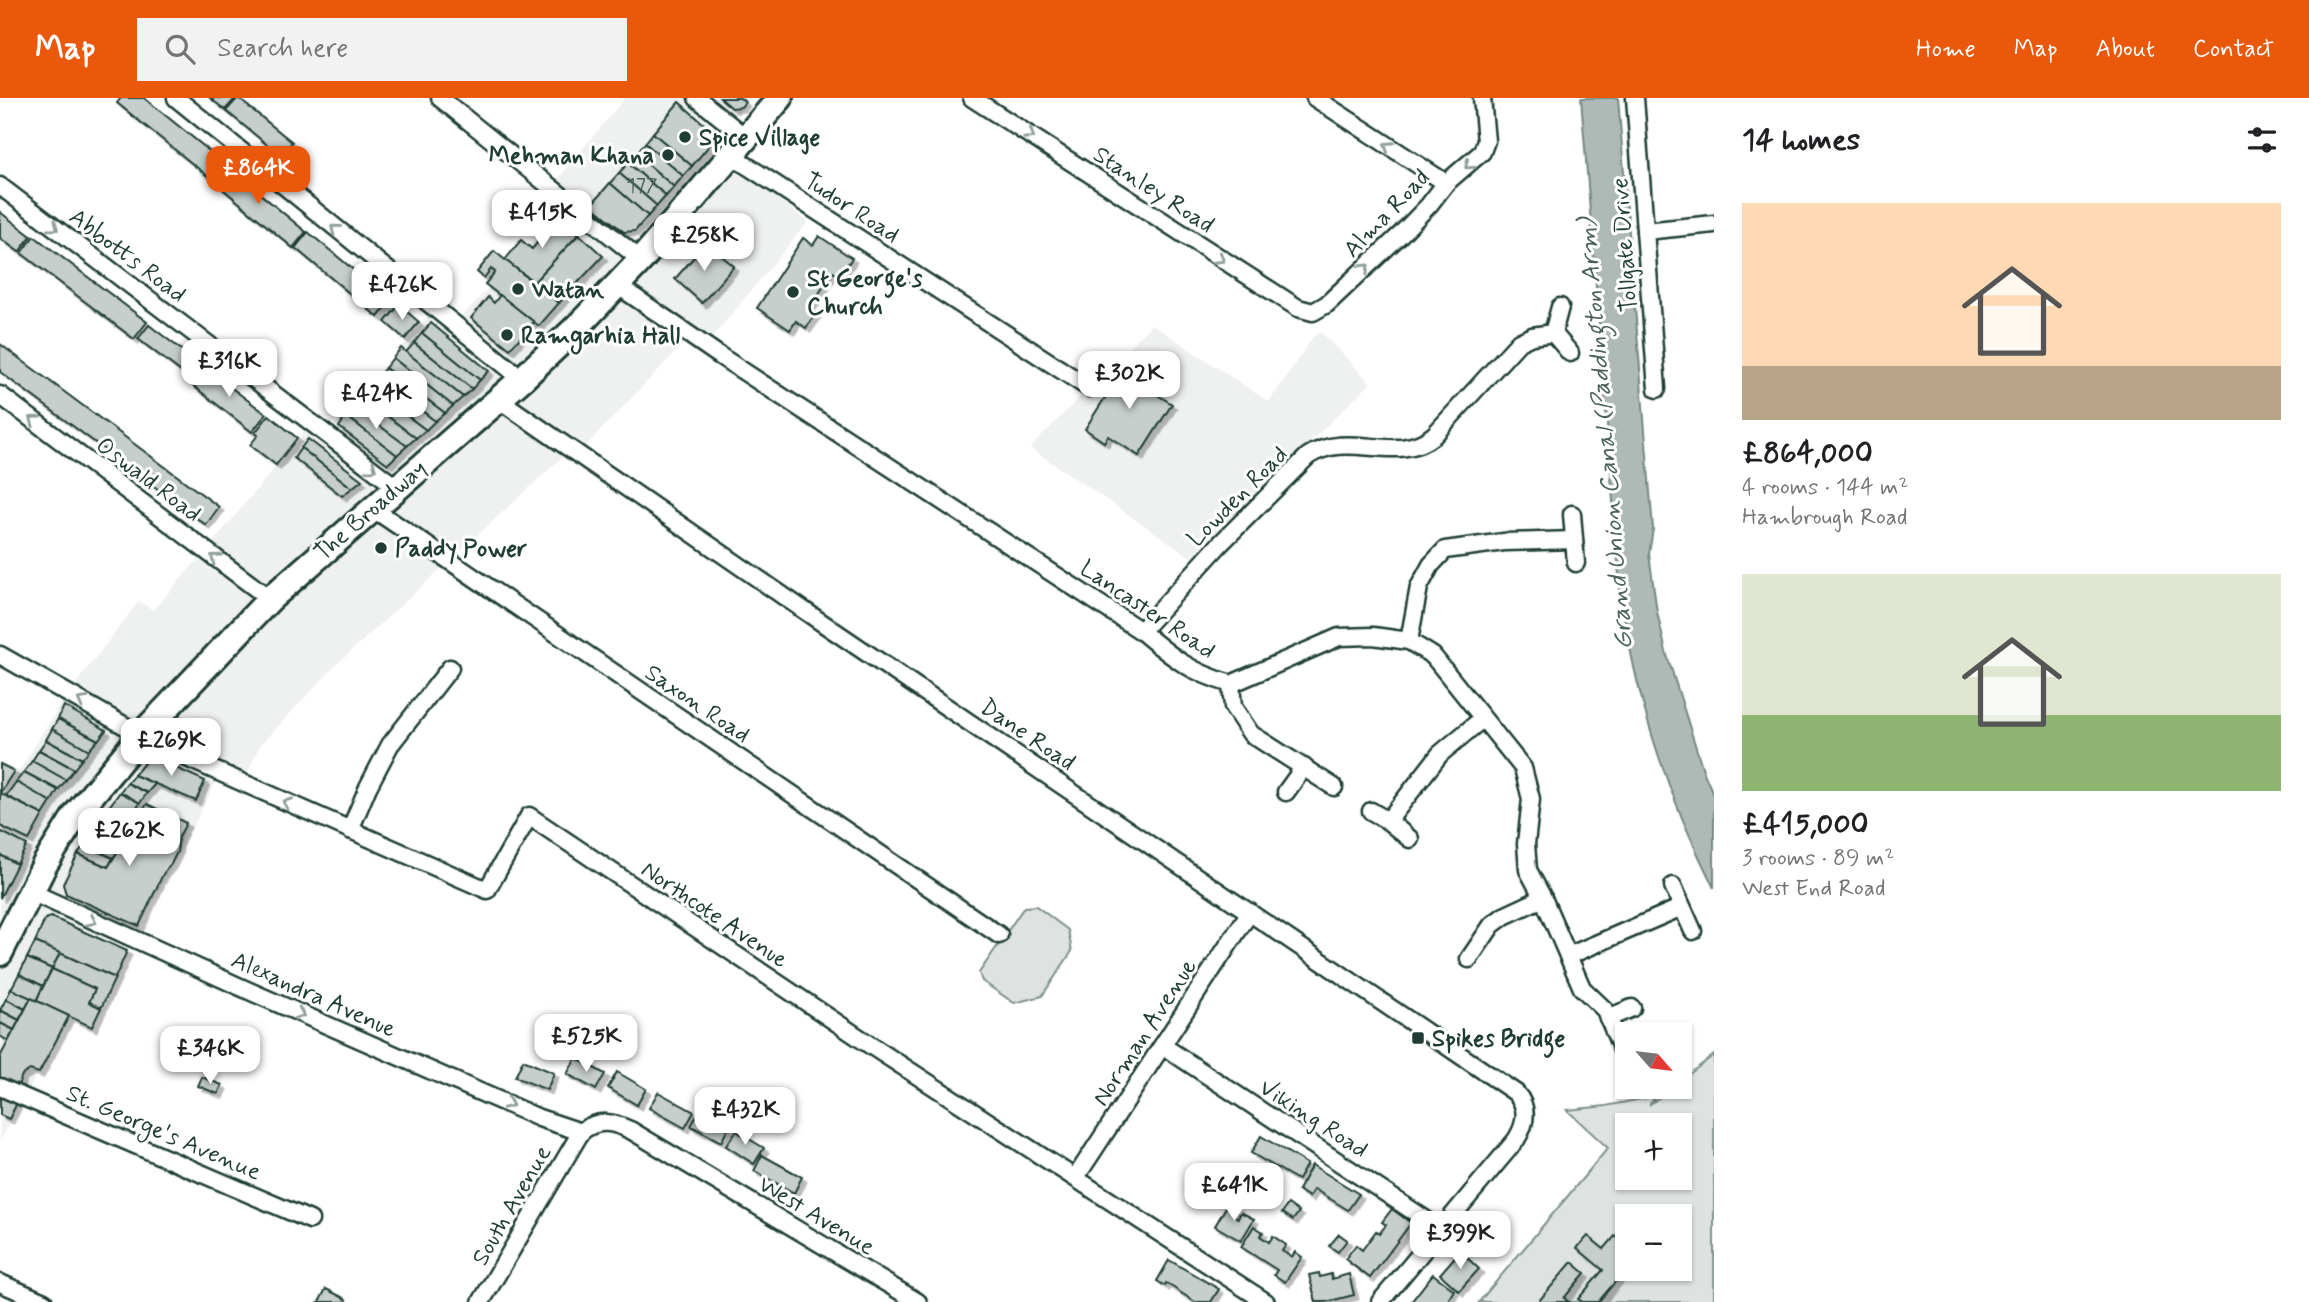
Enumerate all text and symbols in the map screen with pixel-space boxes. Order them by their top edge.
search box [137,18,627,81]
text: Map [35,27,95,71]
icon: search [161,30,199,68]
text: Search here [217,32,348,66]
text: Home [1916,34,1976,65]
text: Map [2014,34,2058,65]
text: About [2096,34,2155,65]
text: Contact [2193,34,2274,65]
text: 14 homes [1742,121,1860,160]
icon: filters [2243,121,2281,159]
place label: Spice Village [699,123,820,155]
one-way arrow [1022,127,1035,140]
marker: Spice Village [677,129,693,145]
street label: Stanley Road [1087,140,1220,241]
place label: Mehman Khana [489,141,654,172]
one-way arrow [1383,141,1396,154]
pin: £864K [209,146,307,206]
marker: Mehman Khana [660,147,676,163]
text: £864K [222,154,294,184]
one-way arrow [1464,157,1477,169]
street label: Alma Road [1337,163,1437,265]
street label: Tudor Road [797,166,905,251]
house number: 177 [626,172,658,200]
street label: Tollgate Drive [1605,177,1646,313]
pin: £415K [493,190,591,250]
text: £415K [508,198,576,228]
street label: Abbotts Road [62,202,192,310]
pin: £258K [655,214,753,273]
water label: Grand Union Canal (Paddington Arm) [1570,214,1645,651]
one-way arrow [47,218,59,231]
text: £258K [670,221,738,251]
one-way arrow [331,224,343,237]
icon: home [1949,248,2075,374]
one-way arrow [1213,251,1226,264]
pin: £426K [353,262,451,322]
one-way arrow [1356,263,1369,276]
place label: St George's Church [807,264,923,323]
text: £426K [368,270,436,300]
place label: Watan [531,275,604,306]
marker: Watan [510,281,526,297]
marker: St George's Church [785,284,801,300]
place label: Ramgarhia Hall [521,321,680,355]
marker: Ramgarhia Hall [499,327,515,343]
pin: £316K [180,340,278,399]
text: £316K [197,347,261,377]
pin: £302K [1080,352,1178,411]
text: £302K [1094,359,1164,389]
pin: £424K [327,372,425,431]
text: £424K [340,379,412,409]
one-way arrow [29,416,42,429]
street label: Oswald Road [89,430,207,530]
text: £864,000 [1742,434,1873,473]
street label: Lowden Road [1181,440,1295,554]
street label: The Broadway [308,454,434,569]
one-way arrow [364,460,377,473]
text: 4 rooms · 144 m² [1742,473,1909,503]
text: Hambrough Road [1742,503,1908,533]
place label: Paddy Power [395,534,527,565]
marker: Paddy Power [373,540,389,556]
one-way arrow [211,553,223,566]
street label: Lancaster Road [1073,554,1221,667]
icon: home [1949,619,2075,745]
street label: Saxon Road [638,658,756,751]
street label: Dane Road [973,692,1081,779]
one-way arrow [77,696,89,709]
pin: £269K [122,718,220,778]
text: £269K [137,726,205,756]
one-way arrow [282,797,295,811]
text: £415,000 [1742,805,1869,844]
pin: £262K [80,808,178,868]
text: £262K [94,816,164,846]
text: 3 rooms · 89 m² [1742,844,1894,874]
street label: Northcote Avenue [635,855,794,976]
text: West End Road [1742,874,1886,904]
one-way arrow [85,913,98,927]
street label: Alexandra Avenue [226,945,401,1046]
street label: Norman Avenue [1086,953,1204,1112]
one-way arrow [294,1005,306,1019]
pin: £525K [537,1014,635,1074]
text: £525K [550,1022,622,1052]
north arrow [1615,1022,1692,1099]
map controls [1615,1022,1692,1281]
place label: Spikes Bridge [1432,1024,1565,1058]
pin: £346K [161,1026,259,1086]
marker: Spikes Bridge [1410,1030,1426,1046]
text: £346K [176,1034,244,1064]
street label: Viking Road [1253,1073,1374,1166]
street label: St. George's Avenue [61,1078,266,1190]
pin: £432K [696,1088,794,1147]
text: £432K [710,1095,780,1125]
one-way arrow [502,1096,514,1110]
button: + [1615,1113,1692,1190]
street label: South Avenue [465,1140,559,1271]
pin: £641K [1185,1164,1283,1223]
street label: West Avenue [752,1169,880,1263]
text: £641K [1200,1171,1268,1201]
button: − [1615,1204,1692,1281]
pin: £399K [1411,1212,1509,1271]
text: £399K [1426,1219,1494,1249]

